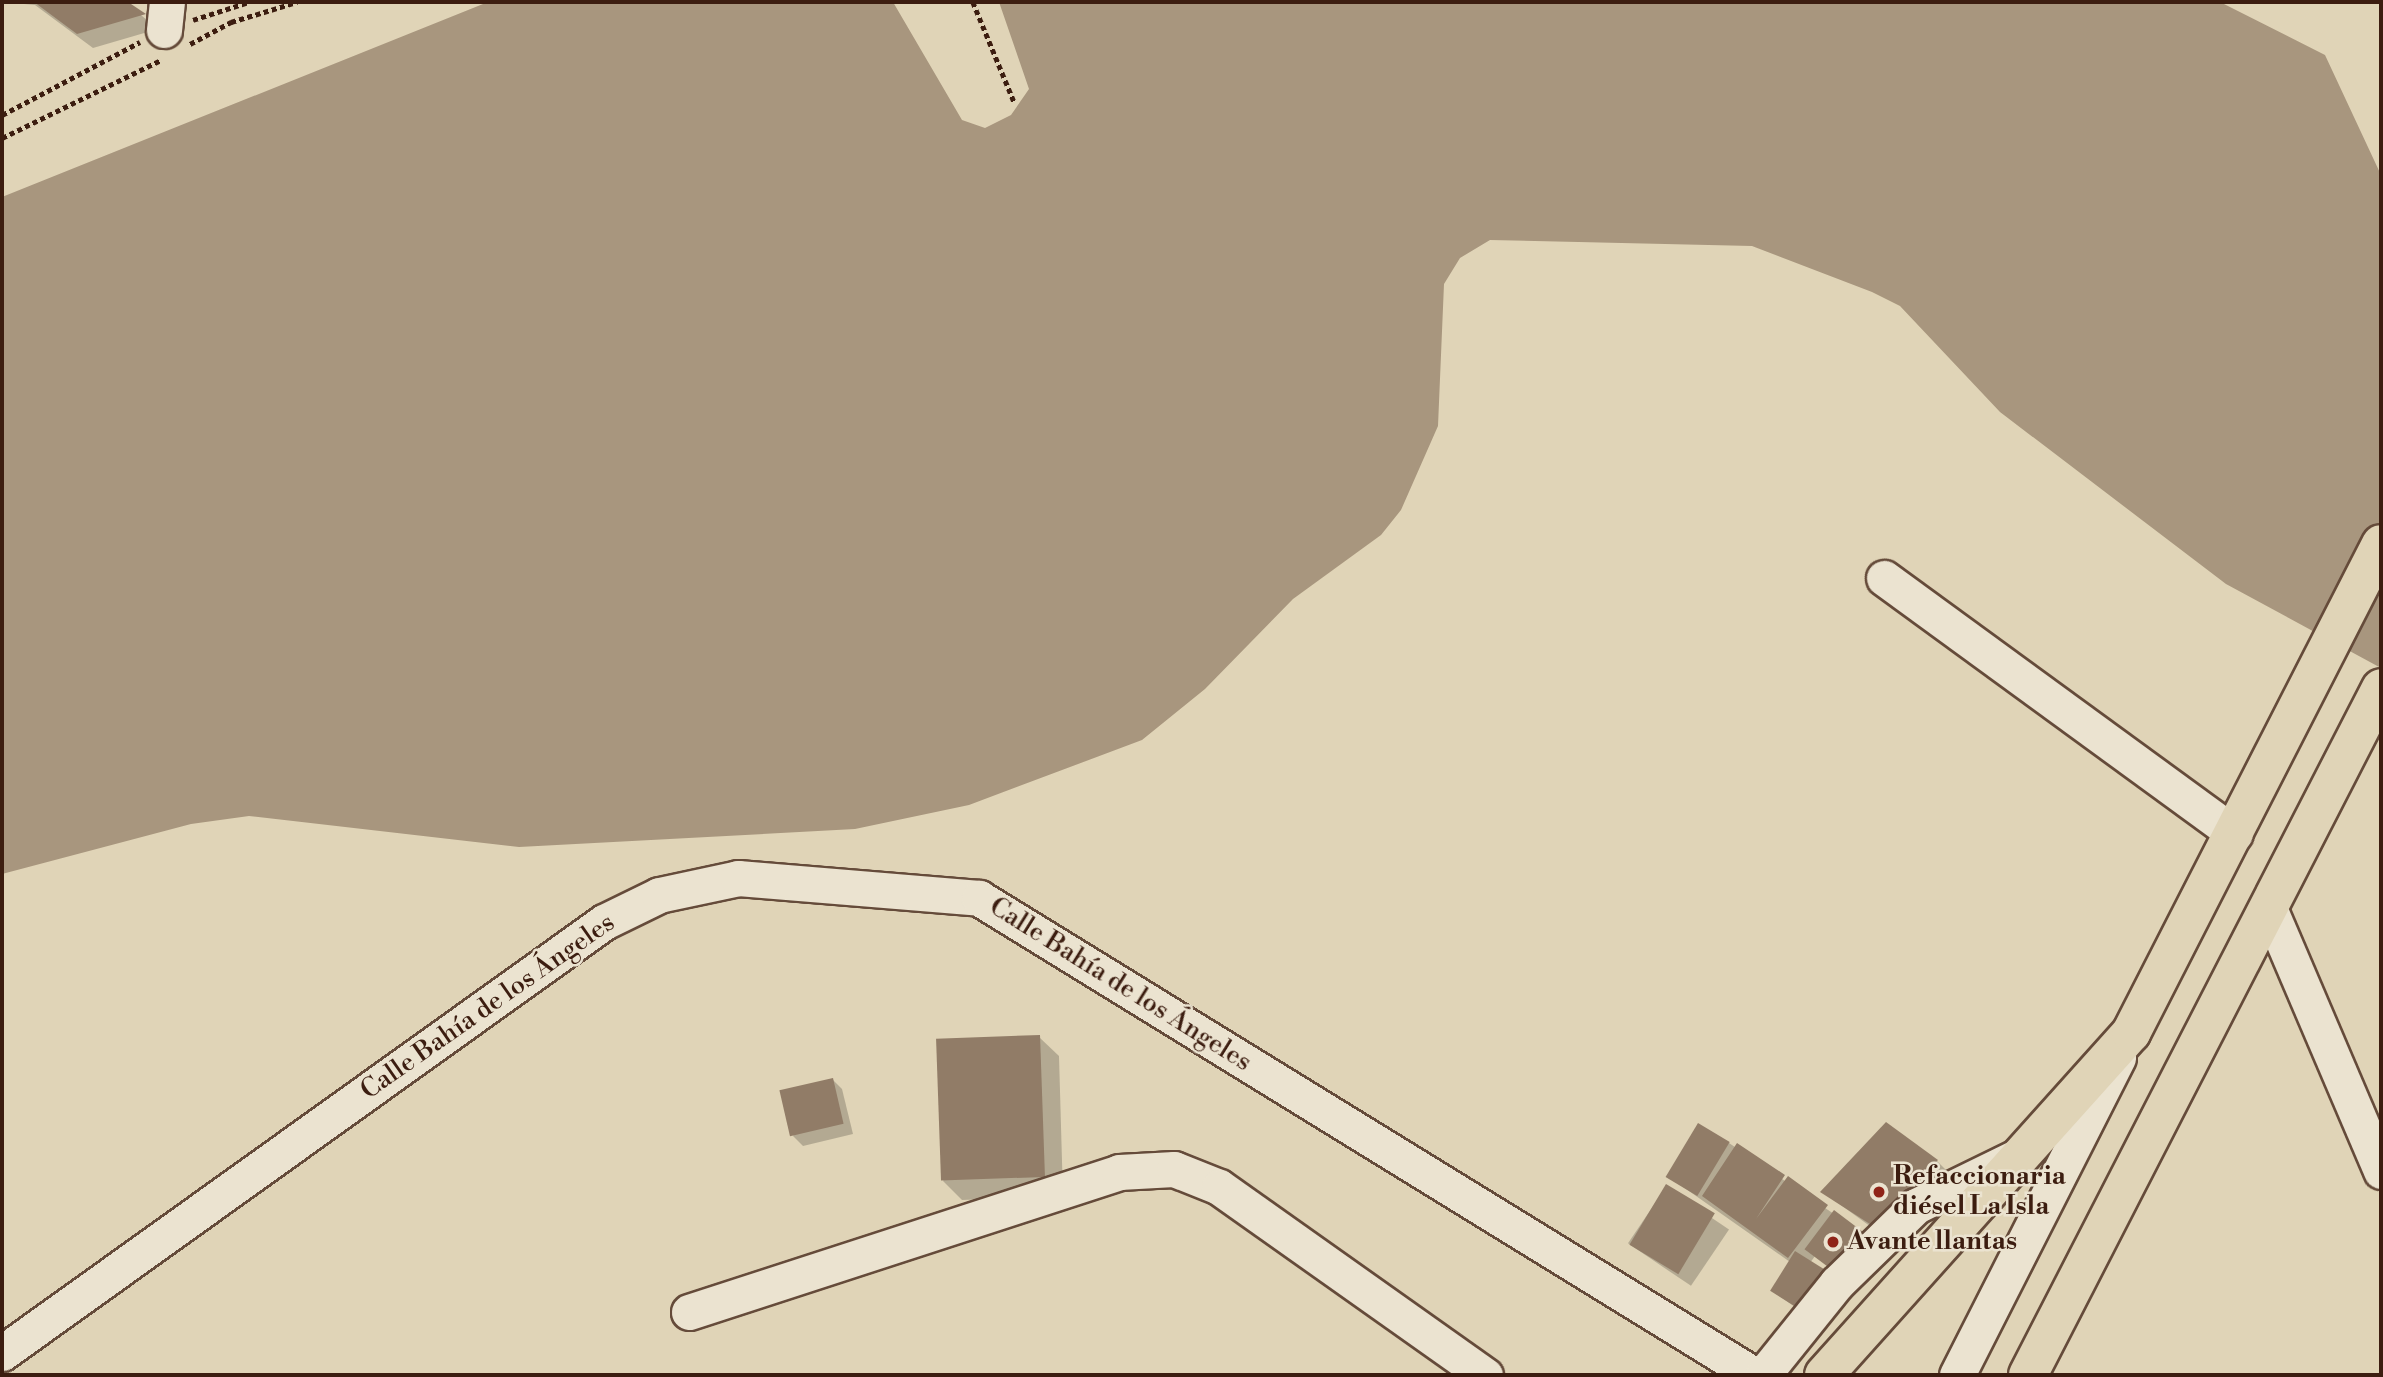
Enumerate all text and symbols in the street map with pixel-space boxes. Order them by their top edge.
street label: Calle Bahía de los Ángeles [983,891,1257,1079]
street label: Calle Bahía de los Ángeles [355,907,621,1107]
place label: Refaccionaria diésel La Isla [1893,1161,2066,1222]
marker: Refaccionaria diésel La Isla [1871,1184,1887,1200]
place label: Avante llantas [1847,1226,2017,1258]
marker: Avante llantas [1825,1234,1841,1250]

